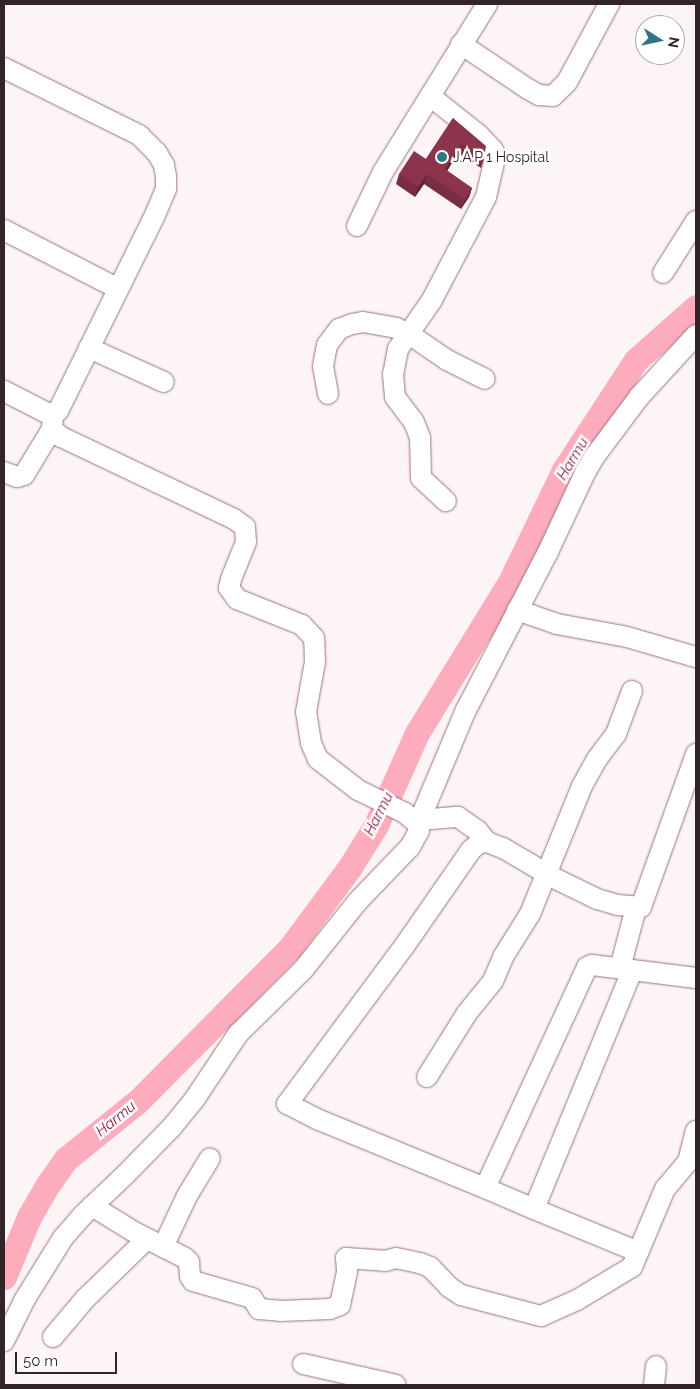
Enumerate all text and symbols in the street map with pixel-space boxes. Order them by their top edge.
north arrow [635,15,685,65]
text: N [665,36,683,49]
place label: J.A.P 1 Hospital [453,149,549,165]
marker: J.A.P 1 Hospital [435,150,449,164]
water label: Harmu [553,435,593,483]
water label: Harmu [360,789,398,839]
water label: Harmu [92,1097,140,1141]
scale bar [18,1342,120,1374]
text: 50 m [23,1352,58,1370]

